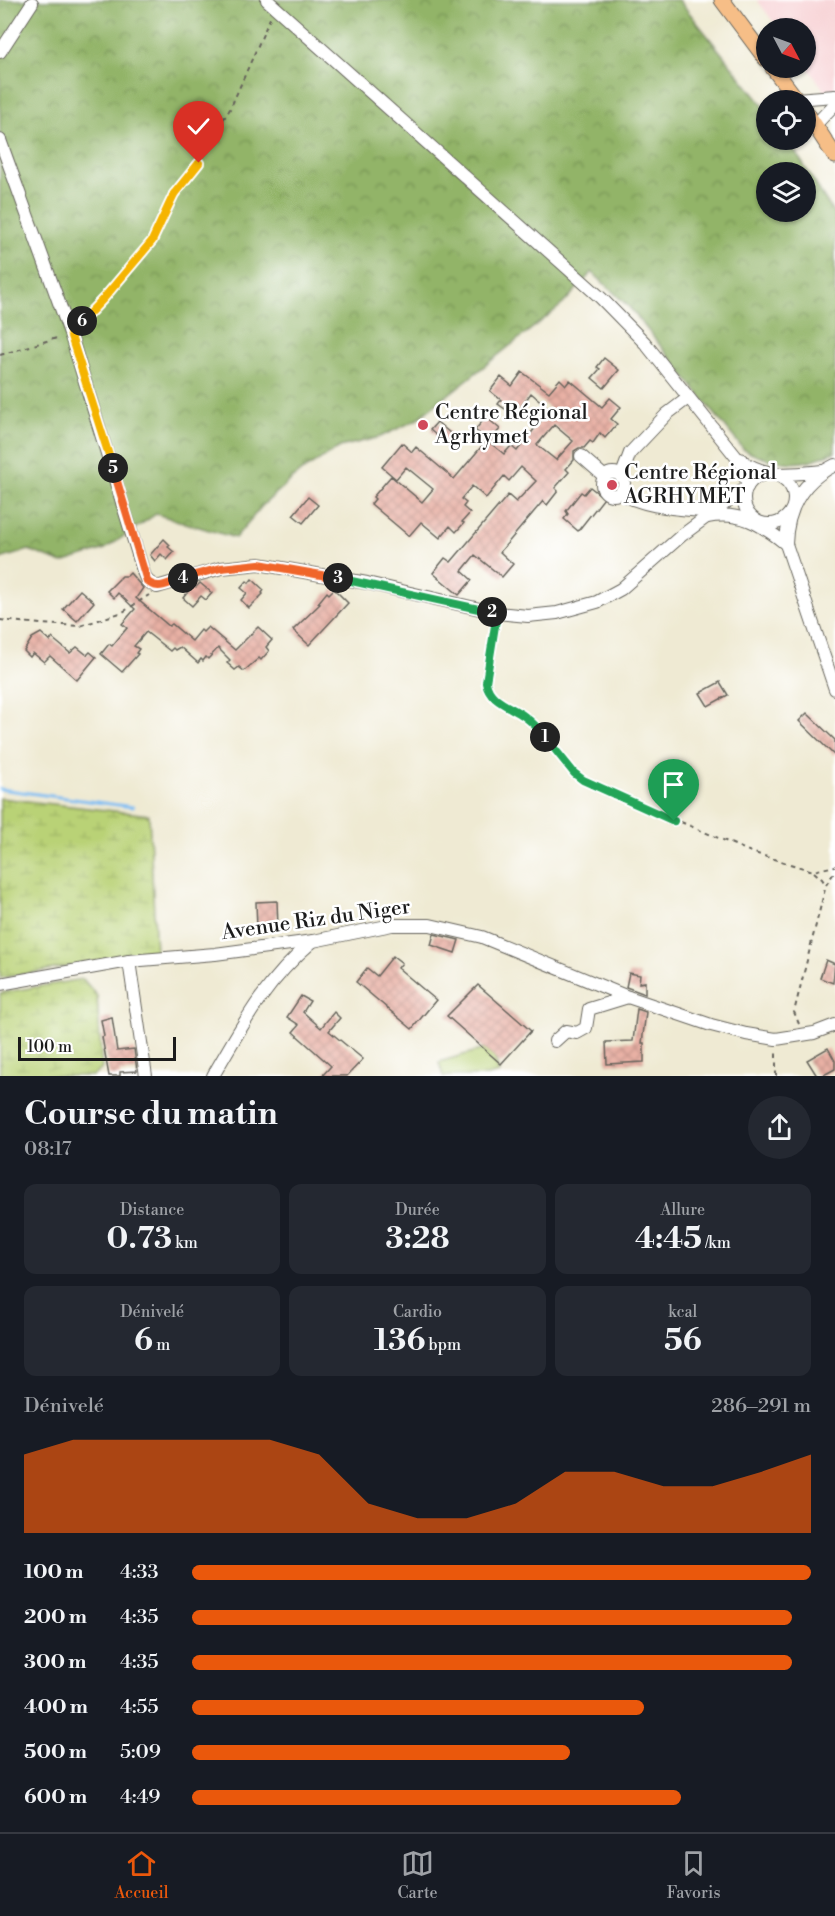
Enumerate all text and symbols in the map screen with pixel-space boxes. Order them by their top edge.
north arrow [756,18,816,78]
map controls [756,18,816,222]
button: locate [756,90,816,150]
pin [173,101,224,163]
icon: check [182,110,215,143]
button: layers [756,162,816,222]
pin: 6 [67,306,97,336]
text: 6 [77,311,87,331]
place label: Centre Régional Agrhymet [434,400,588,450]
marker: Centre Régional Agrhymet [416,418,430,432]
pin: 5 [98,453,128,483]
text: 5 [108,458,118,478]
place label: Centre Régional AGRHYMET [623,460,777,510]
marker: Centre Régional AGRHYMET [605,478,619,492]
pin: 4 [168,563,198,593]
pin: 3 [323,563,353,593]
text: 4 [178,568,188,588]
text: 3 [333,568,343,588]
pin: 2 [477,597,507,627]
text: 2 [487,602,497,622]
pin: 1 [530,722,560,752]
text: 1 [541,727,549,747]
pin [648,759,699,821]
icon: arrive [657,768,690,801]
street label: Avenue Riz du Niger [219,894,412,946]
scale bar [18,1034,176,1062]
text: 100 m [27,1037,72,1057]
text: Course du matin [24,1094,278,1135]
button: share [748,1096,811,1159]
text: 08:17 [24,1137,72,1162]
text: Distance [120,1200,184,1220]
text: Durée [395,1200,440,1220]
text: Allure [661,1200,705,1220]
text: 0.73 [107,1220,172,1258]
text: 3:28 [385,1220,450,1258]
text: 4:45 [635,1220,702,1258]
text: km [172,1233,198,1253]
text: /km [702,1233,731,1253]
text: Dénivelé [120,1302,184,1322]
text: Cardio [393,1302,442,1322]
text: kcal [668,1302,697,1322]
text: 6 [134,1322,153,1360]
text: 136 [374,1322,425,1360]
text: 56 [664,1322,702,1360]
text: m [153,1335,170,1355]
text: bpm [425,1335,461,1355]
text: Dénivelé [24,1394,104,1419]
text: 286–291 m [711,1394,811,1419]
text: 100 m [24,1560,83,1585]
text: 4:33 [120,1560,159,1585]
text: 200 m [24,1605,87,1630]
text: 4:35 [120,1605,158,1630]
text: 300 m [24,1650,87,1675]
text: 4:35 [120,1650,158,1675]
text: 400 m [24,1695,88,1720]
text: 4:55 [120,1695,158,1720]
text: 500 m [24,1740,87,1765]
text: 5:09 [120,1740,161,1765]
text: 600 m [24,1785,87,1810]
text: 4:49 [120,1785,160,1810]
tab: Accueil [115,1847,168,1903]
tab: Carte [398,1847,438,1903]
tab: Favoris [667,1847,720,1903]

